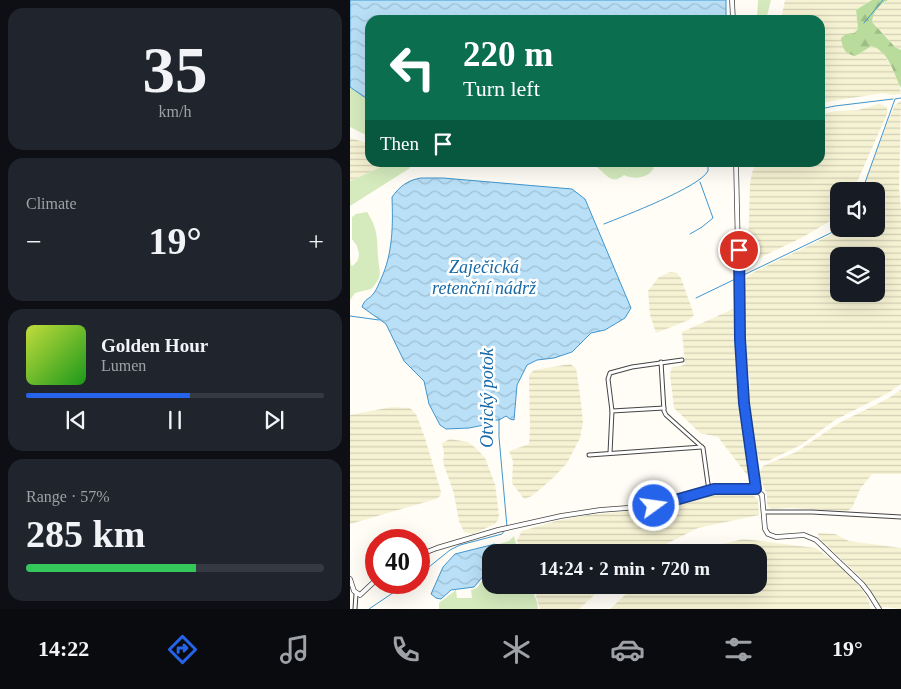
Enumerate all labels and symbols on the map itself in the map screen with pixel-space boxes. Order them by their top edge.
pin [718,229,760,271]
water label: Zaječická retenční nádrž [432,257,537,298]
water label: Otvický potok [477,347,497,448]
position arrow [627,479,679,531]
speed limit sign: 40 [365,529,430,594]

